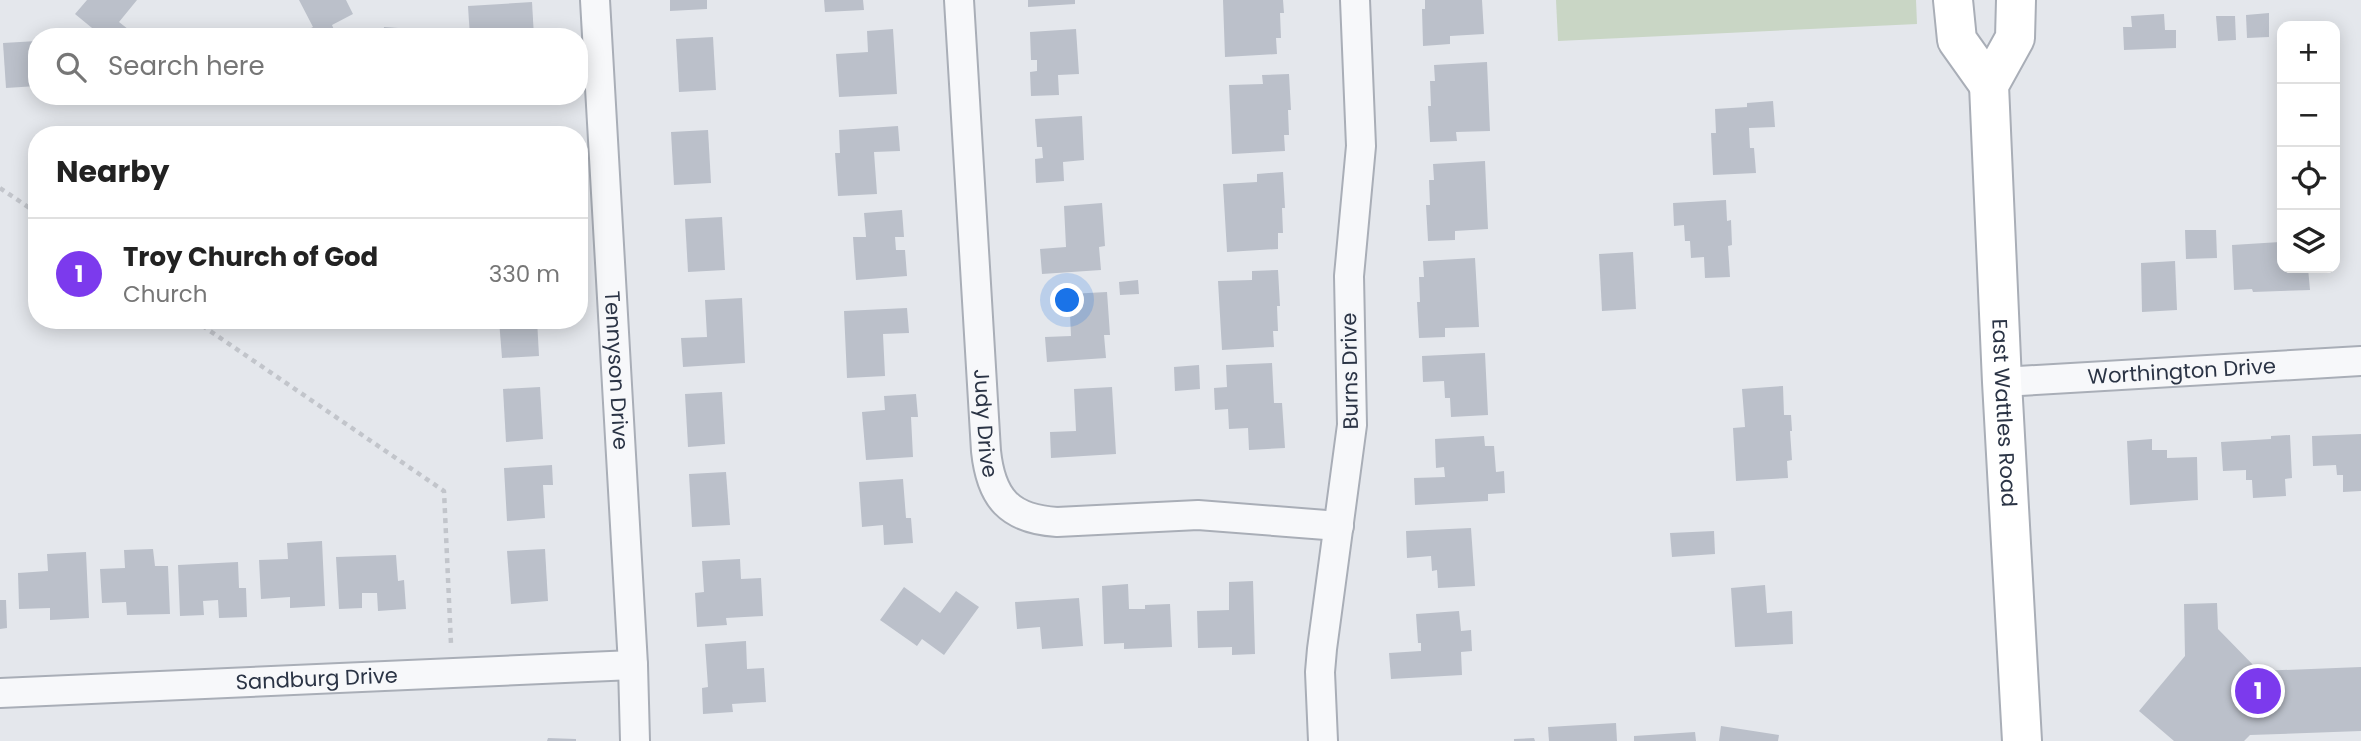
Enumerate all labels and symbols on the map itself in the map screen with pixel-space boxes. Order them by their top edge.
your location [1050,283,1084,317]
street label: Tennyson Drive [598,290,636,451]
street label: Burns Drive [1334,312,1365,430]
street label: East Wattles Road [1985,318,2024,508]
street label: Worthington Drive [2087,351,2277,391]
street label: Judy Drive [967,368,1005,481]
street label: Sandburg Drive [235,660,398,697]
pin: 1 [2235,665,2281,717]

